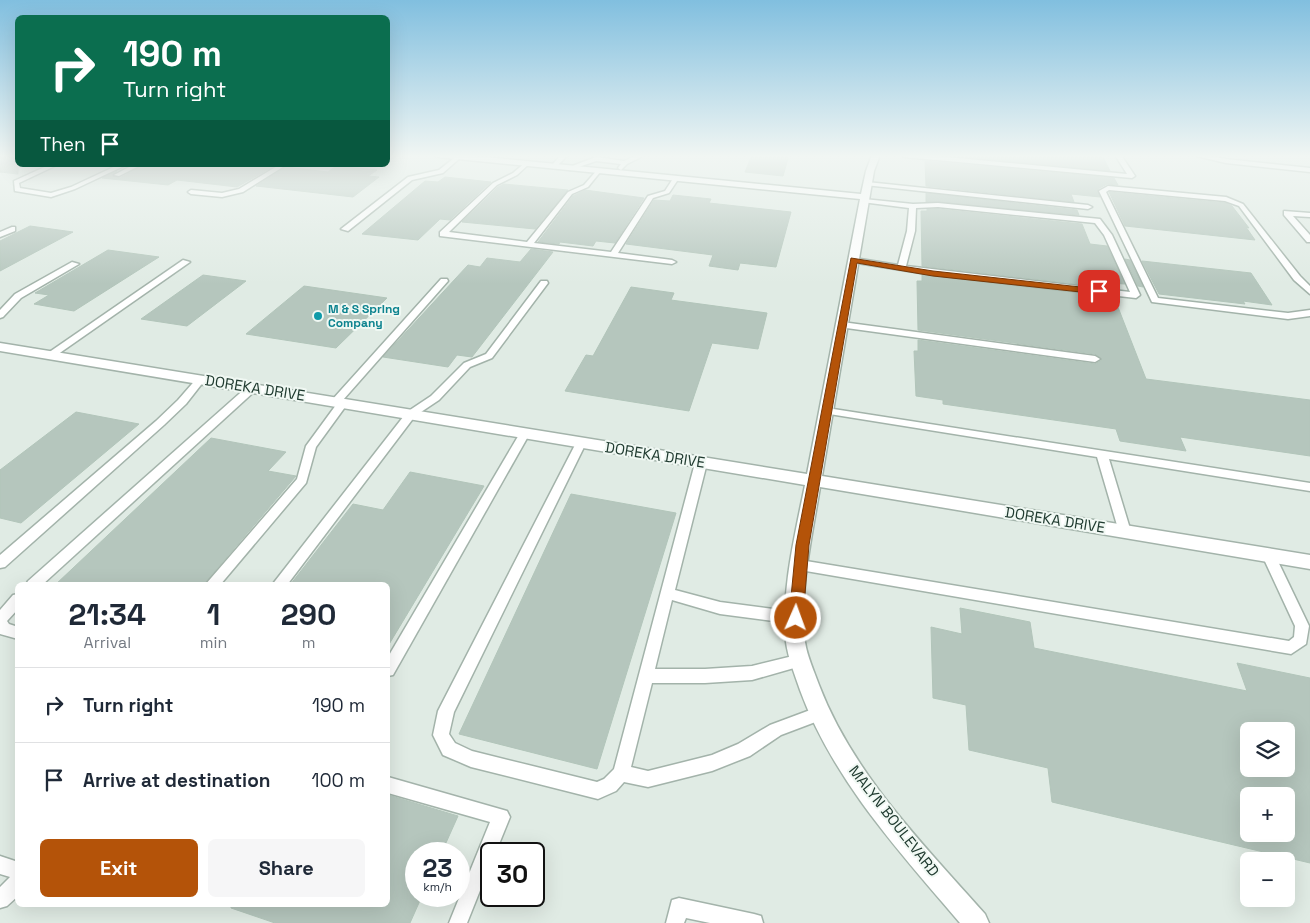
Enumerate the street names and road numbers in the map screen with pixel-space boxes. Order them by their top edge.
street label: DOREKA DRIVE [204,370,306,405]
street label: DOREKA DRIVE [604,437,706,472]
street label: DOREKA DRIVE [1004,502,1106,537]
street label: MALYN BOULEVARD [845,761,944,880]

